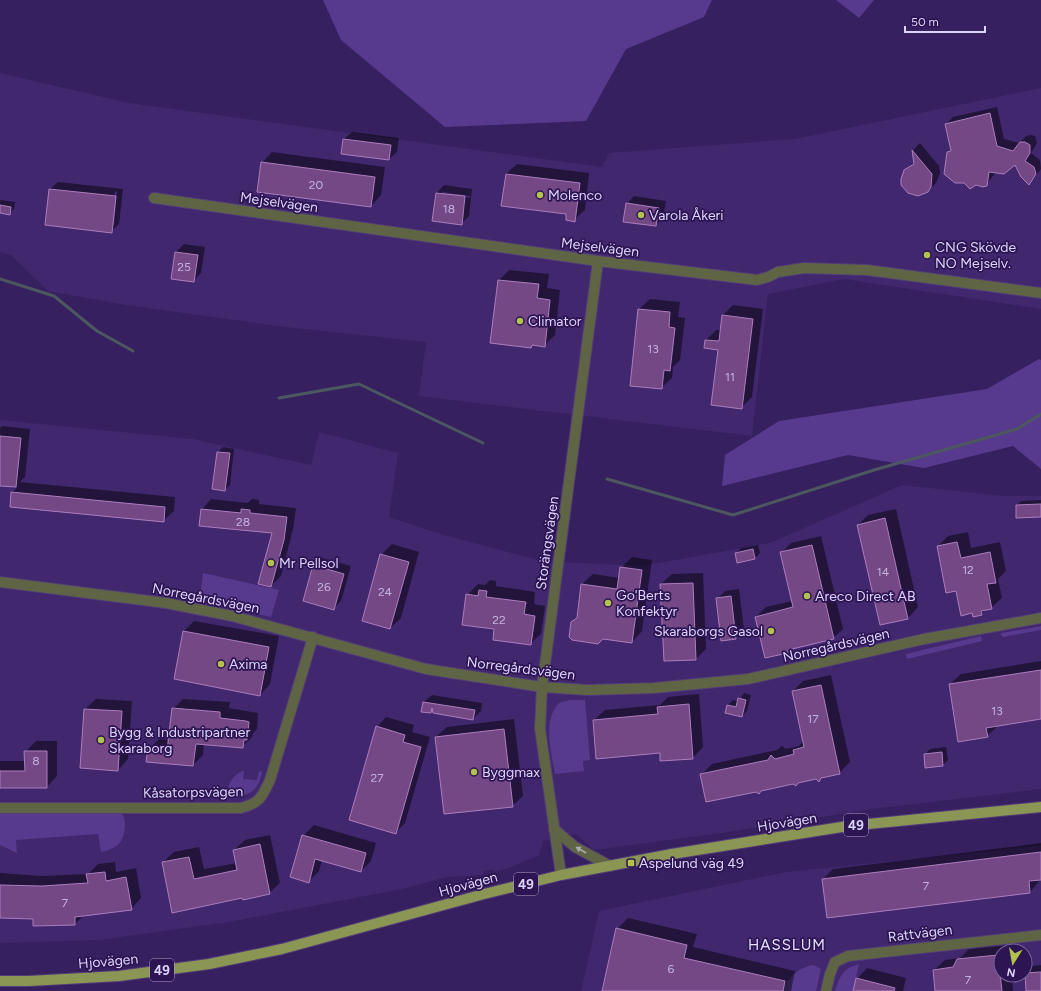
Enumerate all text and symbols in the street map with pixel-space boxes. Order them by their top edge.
scale bar [905,8,985,34]
text: 50 m [911,15,939,29]
house number: 20 [309,178,324,192]
place label: Molenco [548,187,602,204]
street label: Mejselvägen [239,189,319,216]
marker: Molenco [535,190,545,200]
house number: 18 [443,202,455,216]
place label: Varola Åkeri [649,207,724,224]
marker: Varola Åkeri [636,210,646,220]
street label: Mejselvägen [560,234,640,261]
place label: CNG Skövde NO Mejselv. [935,239,1017,272]
marker: CNG Skövde NO Mejselv. [922,250,932,260]
house number: 25 [177,260,191,274]
place label: Climator [528,313,582,330]
marker: Climator [515,316,525,326]
house number: 13 [647,342,659,356]
house number: 11 [725,370,735,384]
street label: Storängsvägen [533,495,563,591]
house number: 28 [236,515,250,529]
place label: Mr Pellsol [279,555,339,572]
marker: Mr Pellsol [266,558,276,568]
house number: 12 [962,563,974,577]
house number: 14 [877,565,890,579]
street label: Norregårdsvägen [151,580,261,617]
house number: 26 [317,580,331,594]
house number: 24 [378,585,393,599]
place label: Go'Berts Konfektyr [616,587,678,620]
place label: Areco Direct AB [815,588,916,605]
marker: Areco Direct AB [802,591,812,601]
marker: Go'Berts Konfektyr [603,598,613,608]
house number: 22 [492,613,506,627]
place label: Skaraborgs Gasol [654,623,763,640]
street label: Norregårdsvägen [781,625,891,666]
marker: Skaraborgs Gasol [766,626,776,636]
street label: Norregårdsvägen [466,653,576,684]
place label: Axima [229,656,267,673]
marker: Axima [216,659,226,669]
house number: 13 [991,704,1003,718]
house number: 17 [807,712,819,726]
place label: Bygg & Industripartner Skaraborg [109,724,250,757]
marker: Bygg & Industripartner Skaraborg [96,735,106,745]
house number: 8 [32,754,40,768]
place label: Byggmax [482,764,540,781]
marker: Byggmax [469,767,479,777]
house number: 27 [370,771,384,785]
street label: Kåsatorpsvägen [143,783,243,802]
street label: Hjovägen [756,809,818,836]
road number: 49 [844,814,868,836]
one-way arrow [575,846,587,853]
place label: Aspelund väg 49 [639,855,744,872]
marker: Aspelund väg 49 [626,858,636,868]
street label: Hjovägen [437,868,500,900]
road number: 49 [514,873,538,895]
house number: 7 [923,879,930,893]
house number: 7 [62,896,69,910]
street label: Rattvägen [887,921,953,946]
district label: HASSLUM [748,936,826,954]
north arrow [993,943,1033,983]
street label: Hjovägen [77,950,139,973]
road number: 49 [150,959,174,981]
house number: 6 [668,962,675,976]
text: N [1006,965,1017,980]
house number: 7 [965,973,972,987]

